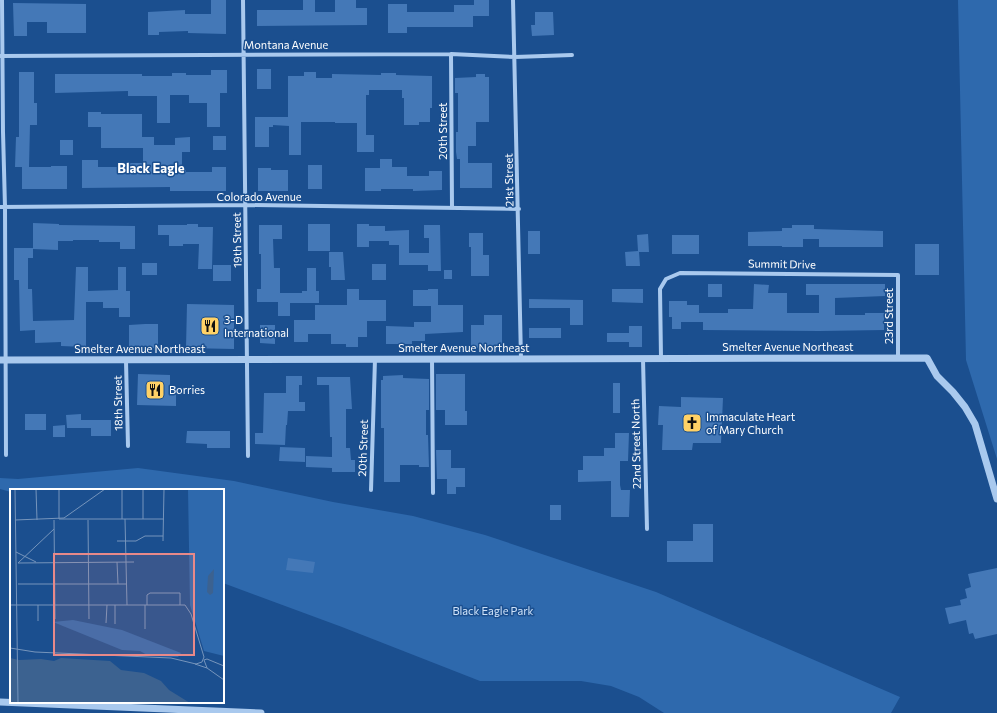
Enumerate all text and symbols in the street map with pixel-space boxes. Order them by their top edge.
street label: Montana Avenue [244,38,328,51]
street label: 20th Street [436,102,449,160]
street label: 21st Street [502,153,515,207]
district label: Black Eagle [117,160,185,176]
street label: Colorado Avenue [216,190,302,203]
street label: 19th Street [230,212,243,268]
street label: Summit Drive [748,256,816,271]
street label: 23rd Street [882,287,895,344]
place label: 3-D International [224,313,289,339]
restaurant icon: 3-D International [199,315,221,337]
street label: Smelter Avenue Northeast [722,340,854,353]
street label: Smelter Avenue Northeast [398,341,530,354]
street label: Smelter Avenue Northeast [74,342,206,355]
street label: 18th Street [111,375,124,431]
restaurant icon: Borries [144,379,166,401]
place label: Borries [169,383,205,396]
street label: 22nd Street North [628,399,643,489]
place label: Immaculate Heart of Mary Church [706,410,796,436]
church icon: Immaculate Heart of Mary Church [681,412,703,434]
street label: 20th Street [355,419,370,477]
inset map [10,489,224,703]
park label: Black Eagle Park [452,604,534,617]

